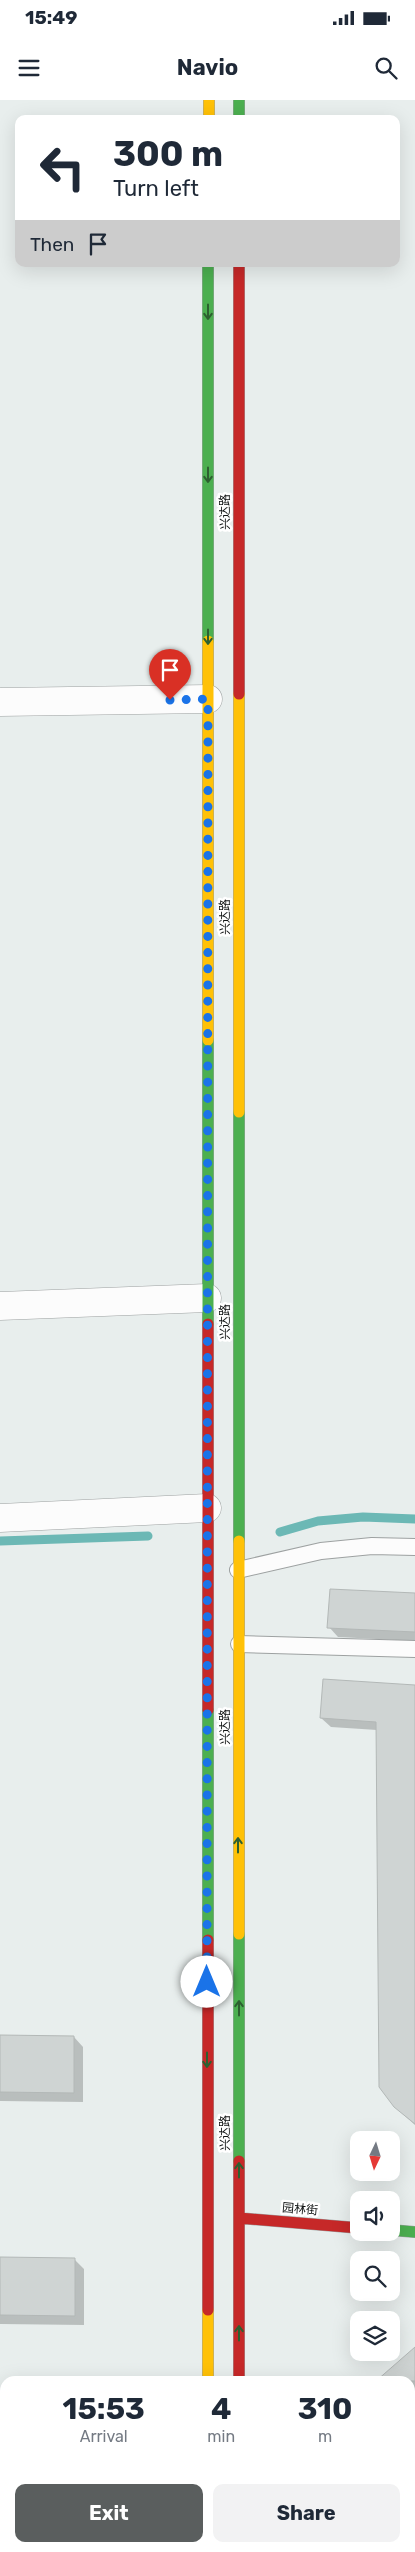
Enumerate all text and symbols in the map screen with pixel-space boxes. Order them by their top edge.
text: 15:49 [25,6,77,29]
icon: menu [15,54,43,82]
text: Navio [177,54,238,81]
icon: search [372,54,400,82]
text: 300 m [113,133,223,175]
icon: left [30,135,95,200]
text: Turn left [113,175,199,202]
icon: arrive [84,230,112,258]
text: Then [30,233,74,256]
one-way arrow [203,304,213,320]
one-way arrow [203,466,213,483]
street label: 兴达路 [218,494,232,530]
one-way arrow [203,629,213,645]
pin [149,649,191,700]
icon: arrive [156,656,184,684]
street label: 兴达路 [218,899,232,935]
street label: 兴达路 [218,1304,232,1340]
street label: 兴达路 [218,1709,232,1745]
one-way arrow [233,1837,243,1854]
position arrow [180,1955,232,2007]
one-way arrow [234,2000,244,2016]
one-way arrow [202,2052,212,2068]
street label: 兴达路 [218,2115,232,2151]
north arrow [350,2131,400,2181]
map controls [350,2131,400,2361]
one-way arrow [234,2162,244,2178]
button: sound [350,2191,400,2241]
street label: 园林街 [281,2200,319,2218]
button: search [350,2251,400,2301]
button: layers [350,2311,400,2361]
one-way arrow [234,2325,244,2341]
text: 15:53 [63,2391,145,2427]
text: 4 [211,2391,232,2427]
text: 310 [298,2391,352,2427]
text: Arrival [80,2427,128,2446]
text: min [207,2427,235,2446]
text: m [318,2427,332,2446]
button: Exit [15,2484,203,2542]
button: Share [213,2484,400,2542]

